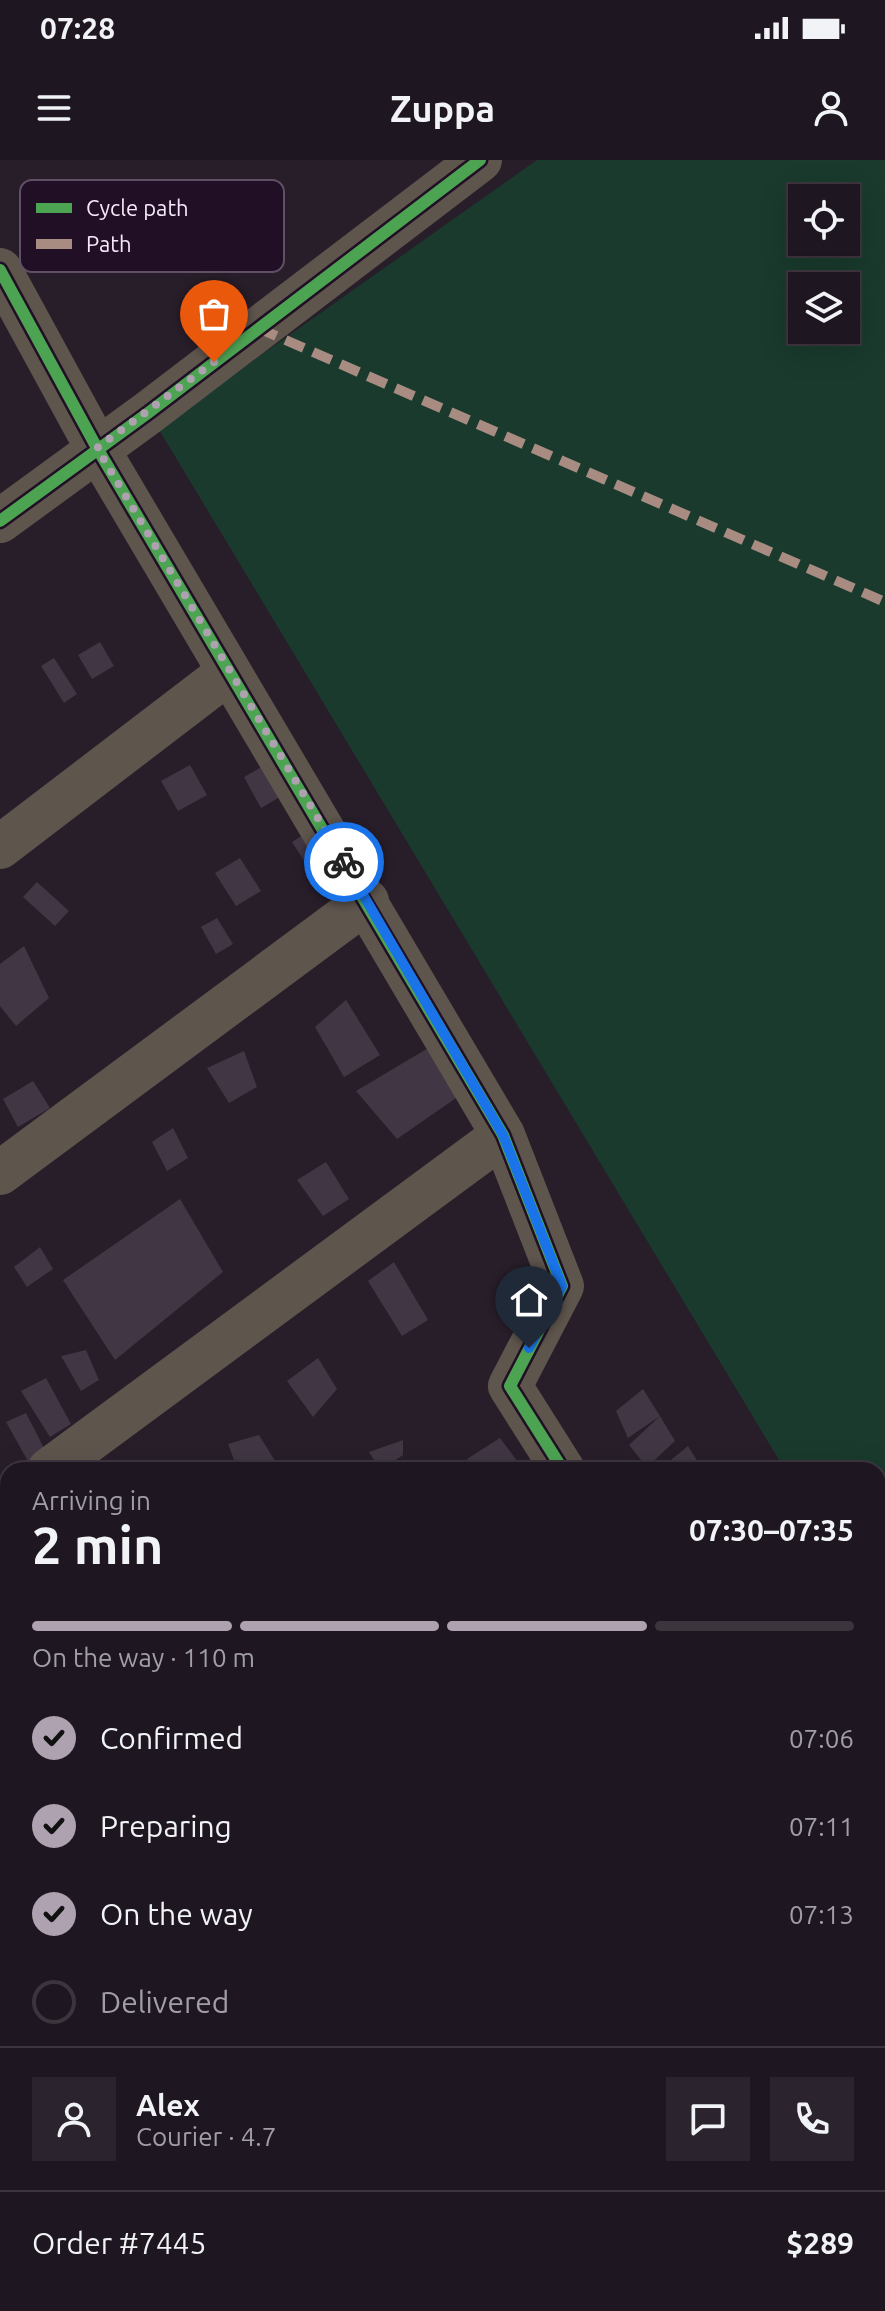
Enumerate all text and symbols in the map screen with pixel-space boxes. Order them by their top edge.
text: 07:28 [40,11,115,45]
icon: menu [32,86,76,130]
icon: person [809,86,853,130]
text: Zuppa [390,88,495,129]
legend [20,180,284,272]
map controls [788,184,860,344]
button: locate [788,184,860,256]
text: Cycle path [86,195,189,220]
text: Path [86,231,131,256]
button: layers [788,272,860,344]
pin [180,280,248,362]
icon: bag [192,292,236,336]
courier [304,822,384,902]
icon: bike [322,840,366,884]
pin [495,1266,563,1348]
icon: home [507,1278,551,1322]
text: Arriving in [32,1486,151,1515]
text: 07:30–07:35 [689,1513,854,1547]
text: 2 min [32,1516,163,1574]
text: On the way · 110 m [32,1643,255,1672]
icon: check [32,1716,76,1760]
text: Confirmed [100,1721,243,1755]
text: 07:06 [789,1724,854,1753]
icon: check [32,1804,76,1848]
text: Preparing [100,1809,232,1843]
text: 07:11 [789,1812,854,1841]
icon: check [32,1892,76,1936]
text: On the way [100,1897,253,1931]
text: 07:13 [789,1900,854,1929]
text: Delivered [100,1985,229,2019]
button: person [32,2077,116,2161]
button: chat [666,2077,750,2161]
button: phone [770,2077,854,2161]
text: Alex [136,2088,200,2122]
text: Courier · 4.7 [136,2122,276,2151]
text: Order #7445 [32,2226,206,2260]
text: $289 [786,2226,854,2260]

